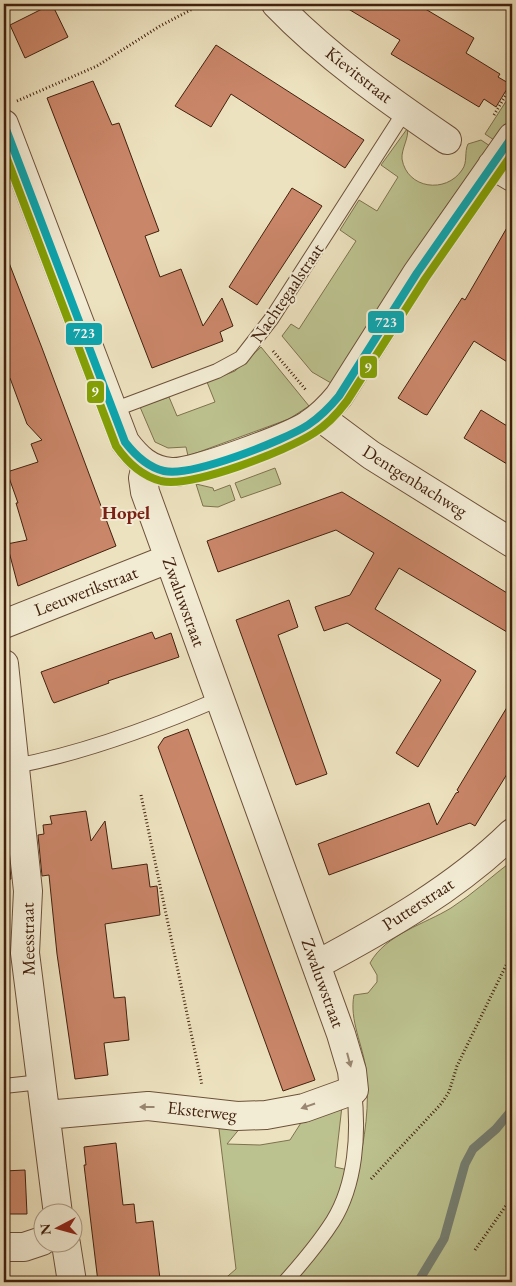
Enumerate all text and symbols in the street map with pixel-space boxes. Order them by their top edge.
street label: Kievitstraat [321,41,398,108]
street label: Nachtegaalstraat [245,238,328,347]
line badge: 723 [367,310,405,334]
text: 723 [375,313,397,331]
line badge: 723 [65,322,103,346]
text: 723 [73,324,95,342]
line badge: 9 [359,355,378,379]
text: 9 [364,358,372,376]
line badge: 9 [86,380,105,404]
text: 9 [91,382,99,400]
street label: Dentgenbachweg [359,439,472,522]
district label: Hopel [102,500,151,525]
street label: Zwaluwstraat [158,554,211,650]
street label: Leeuwerikstraat [31,560,141,621]
street label: Putterstraat [377,872,458,935]
street label: Meesstraat [15,902,40,976]
street label: Zwaluwstraat [297,935,350,1031]
one-way arrow [345,1053,353,1068]
street label: Eksterweg [166,1095,238,1126]
one-way arrow [139,1103,155,1111]
one-way arrow [301,1103,316,1110]
north arrow [32,1204,82,1254]
text: N [35,1222,55,1236]

